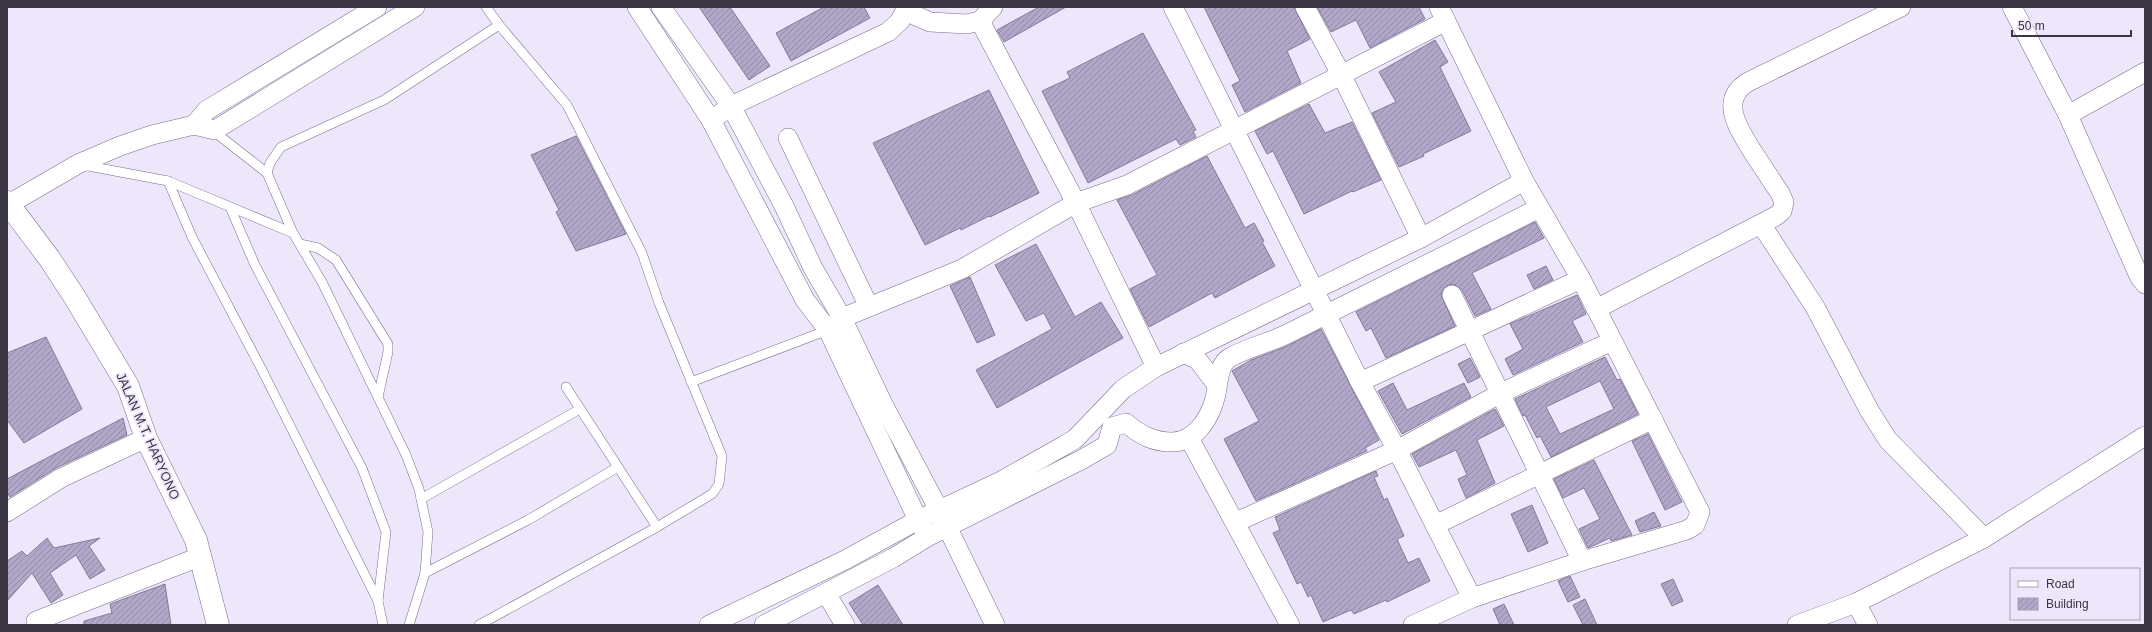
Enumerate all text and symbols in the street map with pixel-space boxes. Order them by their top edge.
scale bar [2012,12,2131,38]
text: 50 m [2018,19,2045,33]
street label: JALAN M.T. HARYONO [113,370,183,502]
legend [2010,568,2140,620]
text: Road [2046,577,2075,591]
text: Building [2046,597,2089,611]

